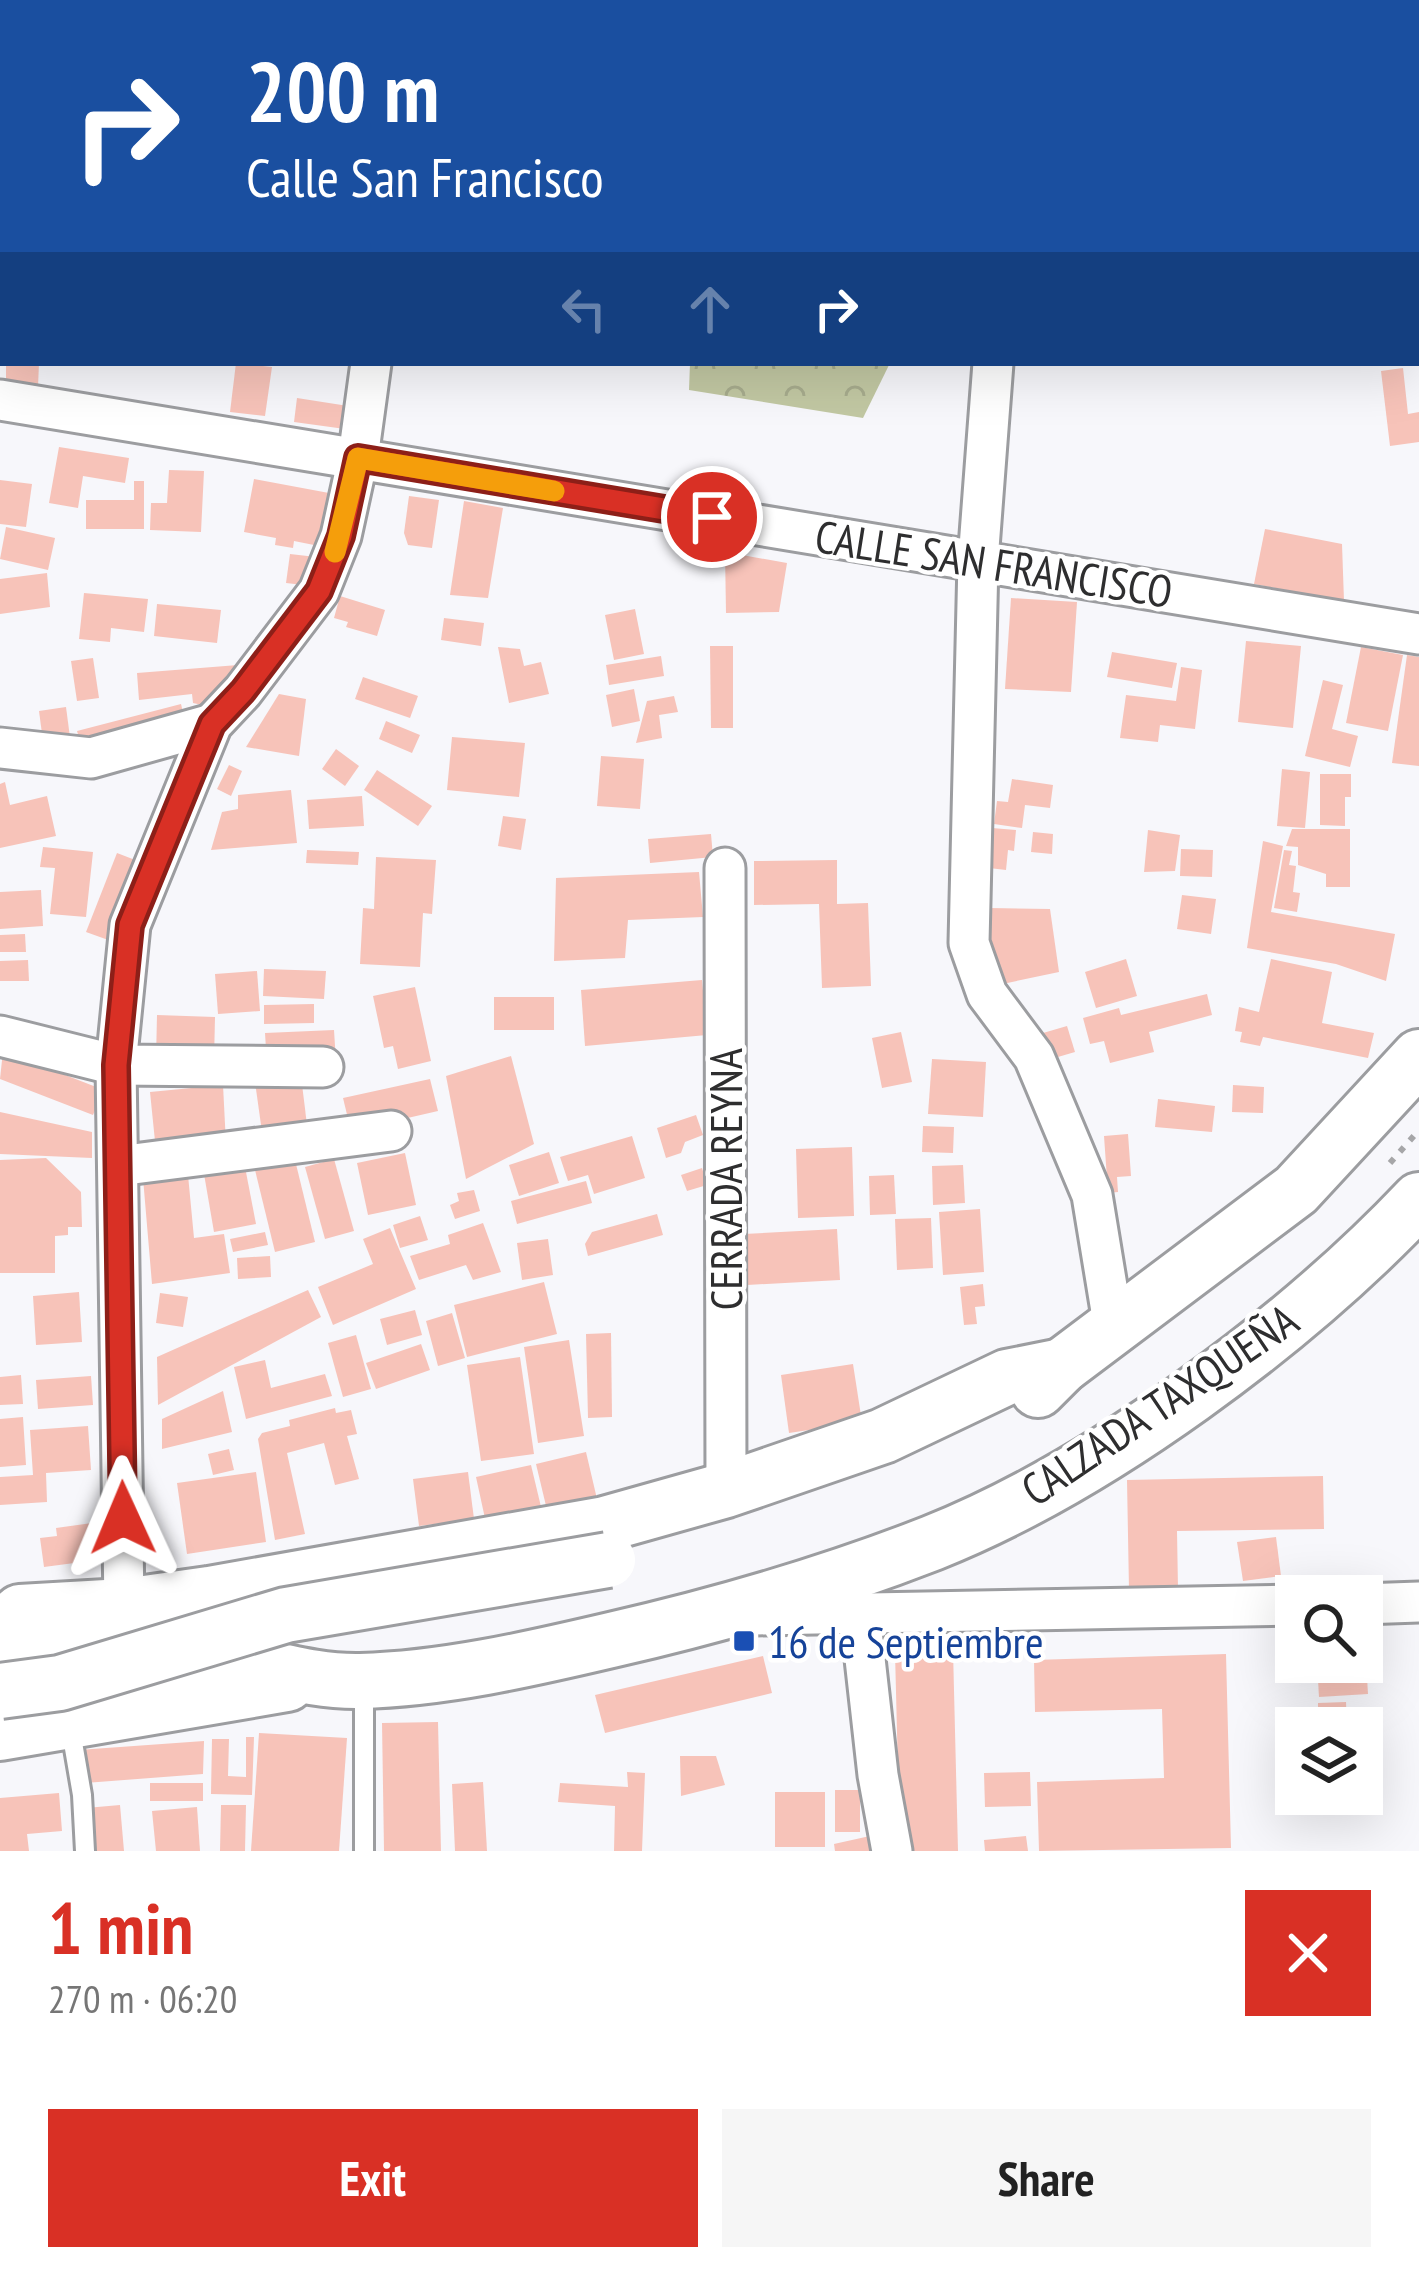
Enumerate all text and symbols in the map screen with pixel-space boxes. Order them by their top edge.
text: 200 m [246,36,439,145]
icon: right [48,48,204,204]
text: Calle San Francisco [246,142,604,212]
icon: left [551,276,617,342]
icon: ahead [677,276,743,342]
icon: right [803,276,869,342]
pin [661,466,763,568]
icon: arrive [679,484,745,550]
street label: CALLE SAN FRANCISCO [811,506,1177,620]
street label: CERRADA REYNA [696,1047,754,1310]
street label: CALZADA TAXQUEÑA [1010,1290,1309,1518]
position arrow [60,1455,186,1581]
map controls [1275,1575,1383,1815]
button: search [1275,1575,1383,1683]
place label: 16 de Septiembre [768,1612,1044,1670]
marker: 16 de Septiembre [731,1628,757,1654]
button: layers [1275,1707,1383,1815]
text: 1 min [48,1881,193,1974]
button: close [1245,1890,1371,2016]
text: 270 m · 06:20 [48,1973,237,2024]
button: Exit [48,2109,698,2247]
button: Share [722,2109,1371,2247]

